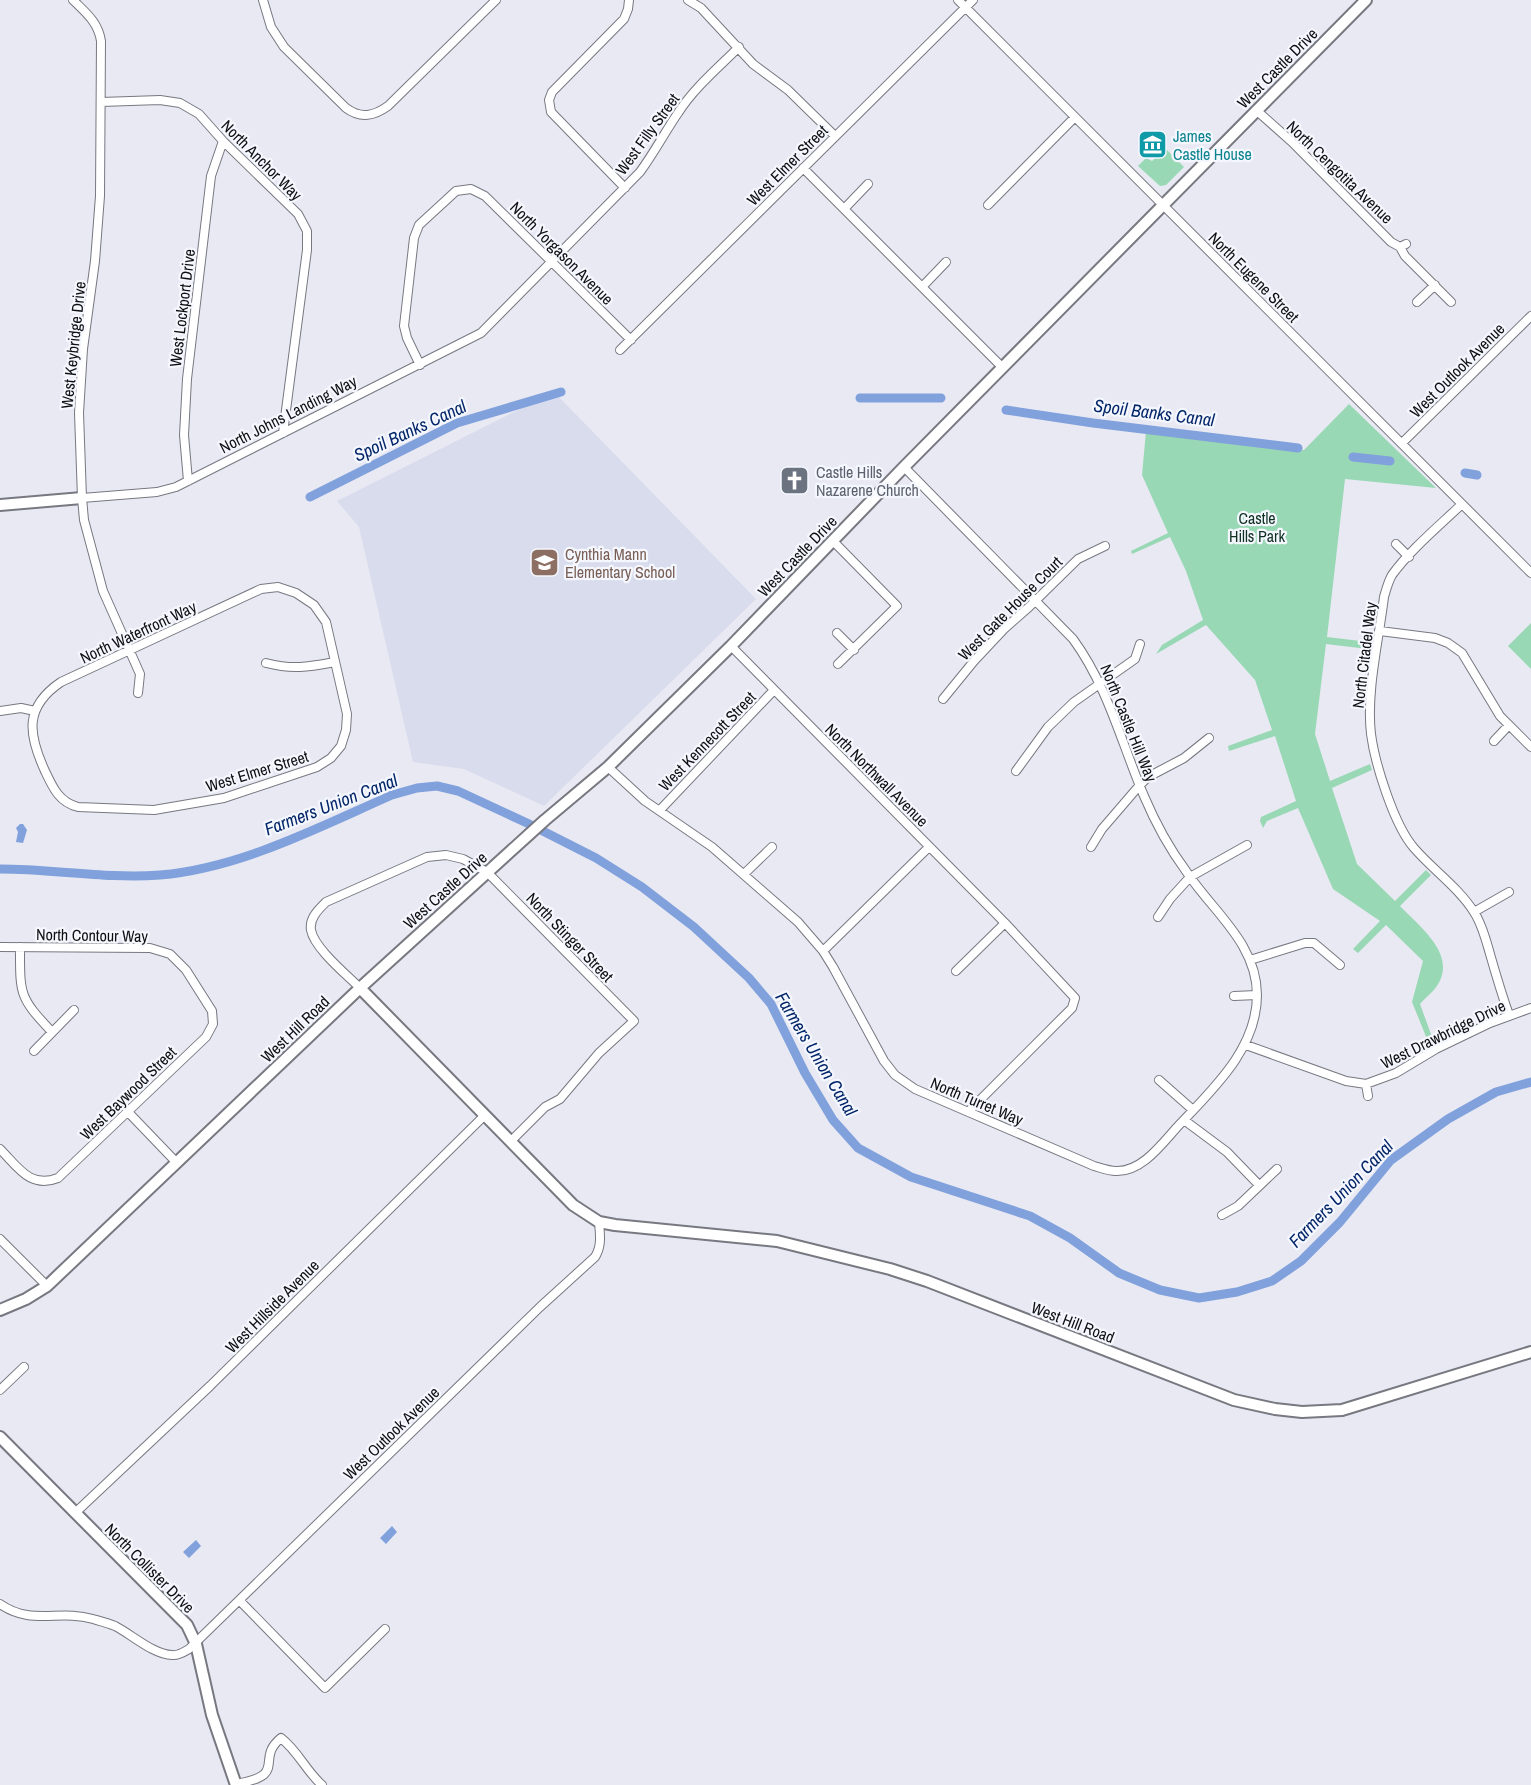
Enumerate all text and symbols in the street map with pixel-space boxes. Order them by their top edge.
street label: West Castle Drive [1232,23,1322,113]
street label: West Filly Street [610,88,684,179]
street label: North Anchor Way [217,115,308,206]
street label: North Cengotita Avenue [1282,116,1398,228]
street label: West Elmer Street [742,119,833,210]
place label: James Castle House [1173,125,1252,165]
museum icon: James Castle House [1136,129,1168,161]
street label: North Yorgason Avenue [505,196,619,310]
street label: North Eugene Street [1204,227,1304,327]
street label: West Lockport Drive [164,248,200,368]
street label: West Keybridge Drive [55,280,91,410]
street label: West Outlook Avenue [1405,318,1509,422]
street label: North Johns Landing Way [216,370,361,458]
water label: Spoil Banks Canal [349,393,471,468]
water label: Spoil Banks Canal [1092,393,1217,432]
place label: Castle Hills Nazarene Church [816,461,919,501]
church icon: Castle Hills Nazarene Church [779,465,811,497]
park label: Castle Hills Park [1229,507,1285,547]
street label: West Castle Drive [752,510,842,602]
place label: Cynthia Mann Elementary School [565,543,675,583]
school or university icon: Cynthia Mann Elementary School [528,547,560,579]
street label: West Gate House Court [953,551,1067,665]
street label: North Waterfront Way [76,595,200,669]
street label: North Citadel Way [1347,600,1381,709]
street label: North Castle Hill Way [1095,661,1163,785]
street label: West Kennecott Street [654,686,761,796]
street label: North Northwall Avenue [821,719,933,831]
street label: West Elmer Street [203,745,311,797]
water label: Farmers Union Canal [261,767,402,841]
street label: West Castle Drive [398,847,492,933]
street label: North Stinger Street [522,887,619,987]
street label: North Contour Way [36,923,149,947]
water label: Farmers Union Canal [770,987,864,1121]
street label: West Hill Road [256,991,334,1067]
street label: West Drawbridge Drive [1377,994,1509,1074]
street label: West Baywood Street [75,1041,181,1145]
street label: North Turret Way [927,1072,1027,1131]
water label: Farmers Union Canal [1283,1134,1399,1253]
street label: West Hillside Avenue [220,1254,324,1358]
street label: West Hill Road [1028,1296,1118,1348]
street label: West Outlook Avenue [338,1381,444,1485]
street label: North Collister Drive [100,1518,200,1618]

